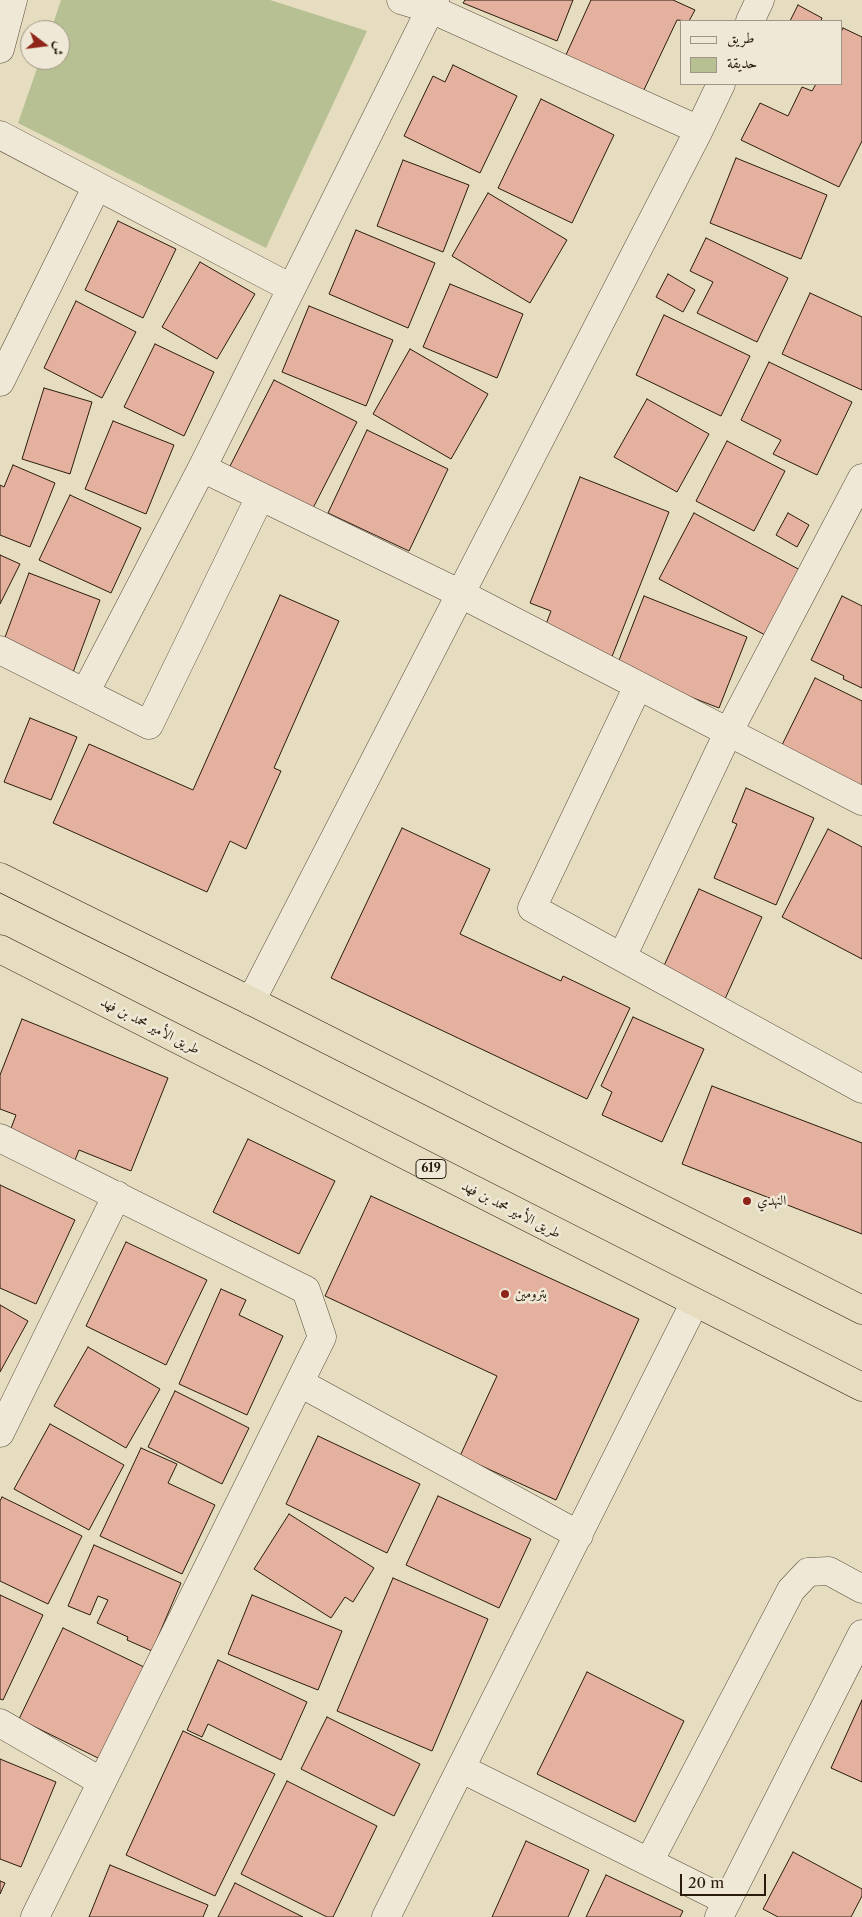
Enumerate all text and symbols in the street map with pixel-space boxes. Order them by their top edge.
north arrow [20,20,70,70]
legend [680,20,842,85]
text: طريق [727,28,754,47]
text: ش [48,40,69,58]
text: حديقة [727,53,757,72]
street label: طريق الأمير محمد بن فهد [98,994,202,1058]
road number: 619 [416,1160,446,1178]
street label: طريق الأمير محمد بن فهد [459,1178,563,1242]
place label: النهدي [757,1193,786,1209]
marker: النهدي [741,1195,753,1207]
place label: بترومين [515,1286,547,1302]
marker: بترومين [499,1288,511,1300]
scale bar [682,1864,768,1896]
text: 20 m [688,1873,724,1892]

